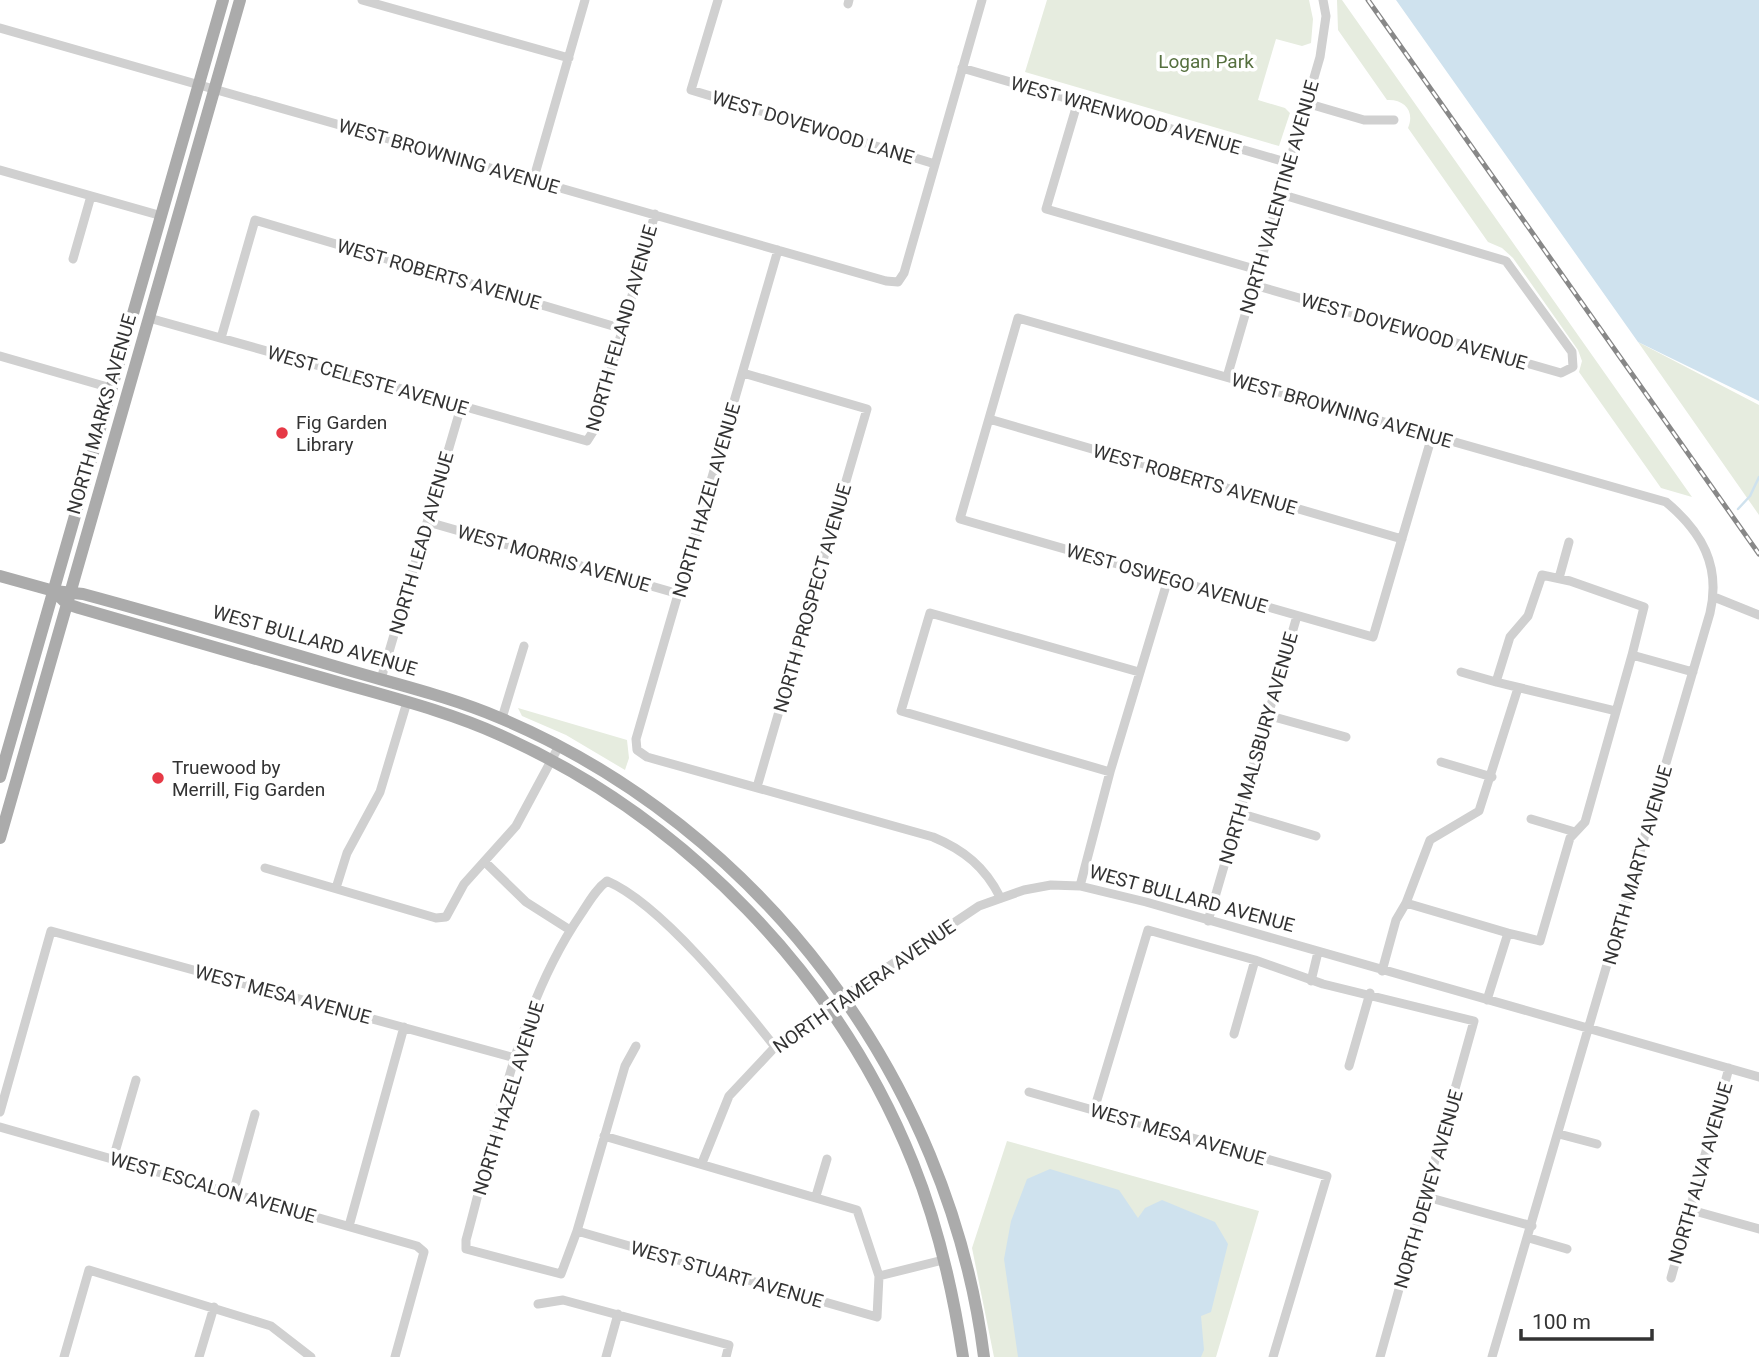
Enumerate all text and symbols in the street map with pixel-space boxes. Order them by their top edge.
park label: Logan Park [1158,50,1254,73]
street label: WEST WRENWOOD AVENUE [1008,72,1244,160]
street label: NORTH VALENTINE AVENUE [1235,77,1324,317]
street label: WEST DOVEWOOD LANE [709,86,917,169]
street label: WEST BROWNING AVENUE [336,114,562,199]
street label: NORTH FELAND AVENUE [581,222,662,434]
street label: WEST ROBERTS AVENUE [334,234,544,315]
street label: WEST DOVEWOOD AVENUE [1298,288,1530,375]
street label: NORTH MARKS AVENUE [62,311,141,517]
street label: WEST CELESTE AVENUE [265,341,471,420]
street label: WEST BROWNING AVENUE [1229,368,1455,453]
street label: NORTH HAZEL AVENUE [668,400,745,600]
place label: Fig Garden Library [296,411,387,456]
marker: Fig Garden Library [274,425,290,441]
street label: WEST ROBERTS AVENUE [1090,439,1300,520]
street label: NORTH LEAD AVENUE [384,449,459,637]
street label: NORTH PROSPECT AVENUE [769,481,856,715]
street label: WEST MORRIS AVENUE [455,520,653,597]
street label: WEST OSWEGO AVENUE [1063,539,1270,618]
street label: WEST BULLARD AVENUE [210,600,420,681]
street label: NORTH MALSBURY AVENUE [1214,629,1303,867]
place label: Truewood by Merrill, Fig Garden [172,756,325,801]
street label: NORTH MARTY AVENUE [1598,763,1677,967]
marker: Truewood by Merrill, Fig Garden [150,770,166,786]
street label: WEST BULLARD AVENUE [1087,860,1297,937]
street label: NORTH TAMERA AVENUE [769,915,960,1058]
street label: WEST MESA AVENUE [192,960,374,1029]
street label: NORTH HAZEL AVENUE [468,998,549,1198]
street label: NORTH ALVA AVENUE [1664,1079,1737,1267]
street label: NORTH DEWEY AVENUE [1389,1087,1468,1291]
street label: WEST MESA AVENUE [1087,1098,1268,1171]
street label: WEST ESCALON AVENUE [107,1147,319,1228]
street label: WEST STUART AVENUE [628,1236,826,1313]
scale bar [1521,1298,1652,1342]
text: 100 m [1532,1310,1591,1334]

